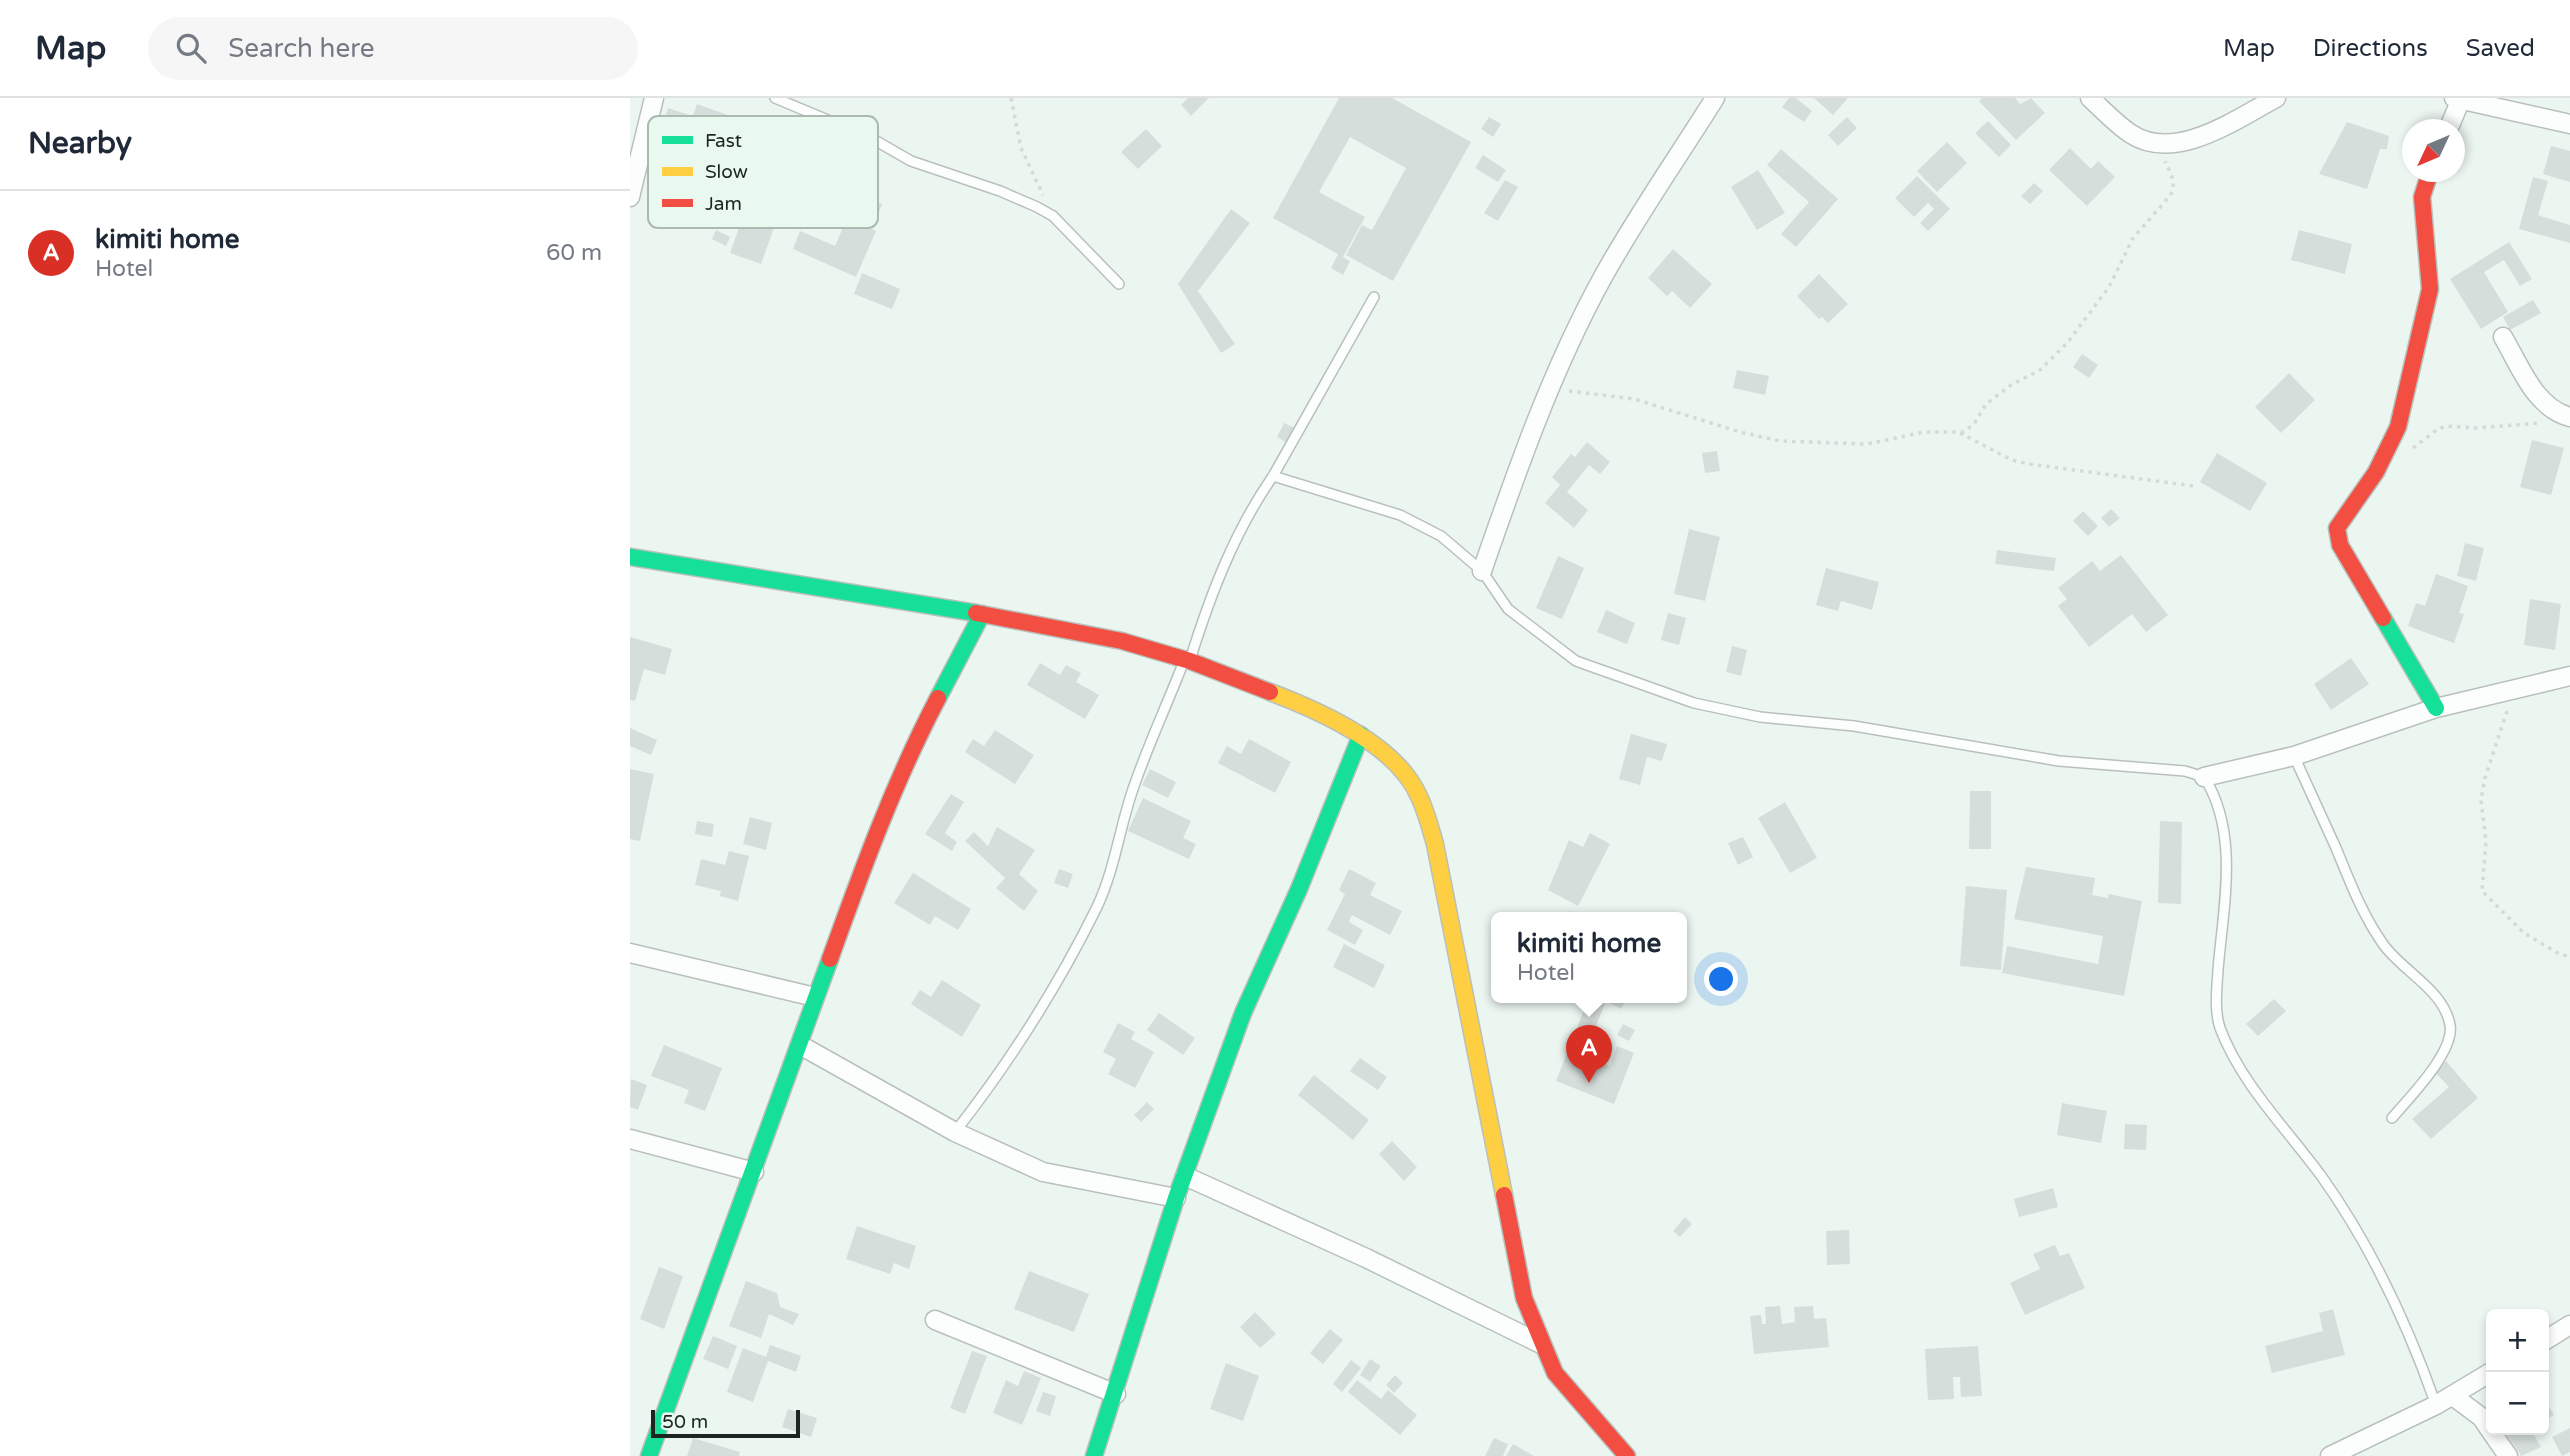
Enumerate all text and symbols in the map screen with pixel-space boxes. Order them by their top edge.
search box [148,17,638,80]
text: Map [35,29,106,68]
icon: search [172,29,210,67]
text: Search here [228,33,374,64]
text: Map [2223,34,2275,63]
text: Directions [2313,34,2428,63]
text: Saved [2466,34,2535,63]
legend [648,116,878,228]
north arrow [2402,119,2465,182]
text: Nearby [28,125,132,162]
text: Fast [705,130,742,152]
text: Slow [705,161,748,183]
text: Jam [705,193,742,215]
text: kimiti home [95,224,239,255]
text: A [42,239,60,267]
text: 60 m [546,239,602,267]
text: Hotel [95,255,153,283]
popup [1491,912,1687,1003]
text: kimiti home [1517,928,1661,959]
text: Hotel [1517,959,1575,987]
your location [1704,962,1738,996]
pin: A [1566,1025,1612,1083]
map controls [2486,1309,2549,1435]
button: + [2486,1309,2549,1372]
button: − [2486,1372,2549,1435]
scale bar [651,1407,800,1439]
text: 50 m [662,1411,708,1433]

